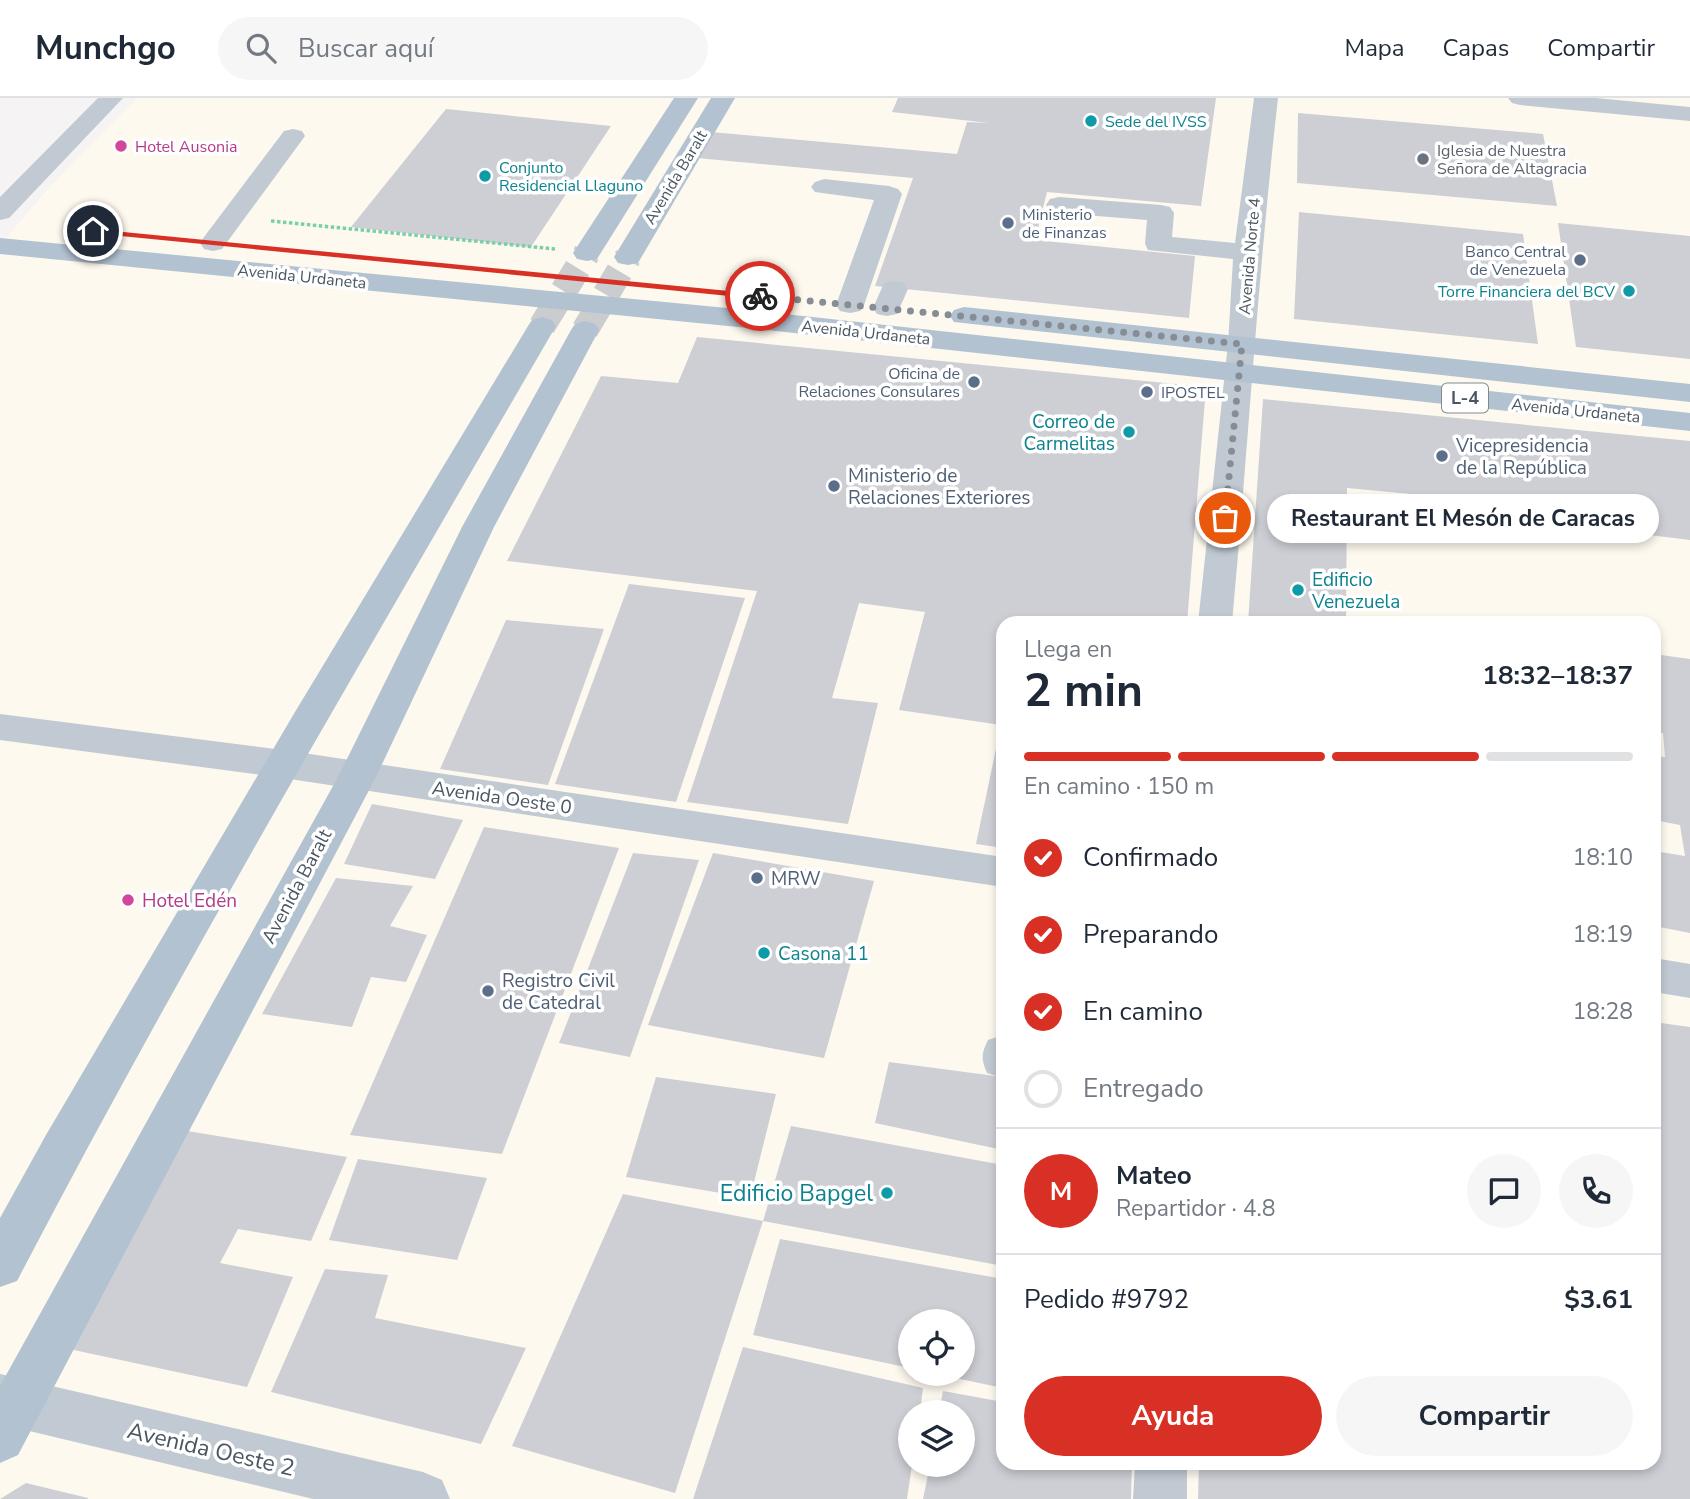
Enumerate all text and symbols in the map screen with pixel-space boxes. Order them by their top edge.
search box [218,17,708,80]
text: Munchgo [35,26,176,71]
icon: search [242,29,280,67]
text: Buscar aquí [298,31,434,66]
text: Mapa [1345,32,1405,64]
text: Capas [1443,32,1509,64]
text: Compartir [1547,32,1655,64]
place label: Sede del IVSS [1105,111,1207,133]
marker: Sede del IVSS [1083,113,1099,129]
street label: Avenida Baralt [639,126,713,229]
place label: Hotel Ausonia [135,136,237,158]
marker: Hotel Ausonia [113,138,129,154]
place label: Iglesia de Nuestra Señora de Altagracia [1437,140,1587,180]
marker: Iglesia de Nuestra Señora de Altagracia [1415,151,1431,167]
place label: Conjunto Residencial Llaguno [499,157,643,197]
marker: Conjunto Residencial Llaguno [477,168,493,184]
street label: Avenida Norte 4 [1234,196,1266,315]
pin [63,201,123,261]
place label: Ministerio de Finanzas [1022,204,1107,244]
icon: home [74,212,112,250]
marker: Ministerio de Finanzas [1000,215,1016,231]
place label: Banco Central de Venezuela [1465,241,1566,281]
marker: Banco Central de Venezuela [1572,252,1588,268]
street label: Avenida Urdaneta [236,259,367,295]
courier [725,261,795,331]
icon: bike [741,277,779,315]
place label: Torre Financiera del BCV [1438,281,1616,303]
marker: Torre Financiera del BCV [1621,283,1637,299]
street label: Avenida Urdaneta [800,315,931,351]
place label: Oficina de Relaciones Consulares [798,363,960,403]
marker: Oficina de Relaciones Consulares [966,374,982,390]
place label: IPOSTEL [1161,382,1225,404]
marker: IPOSTEL [1139,384,1155,400]
road number: L-4 [1442,384,1488,412]
street label: Avenida Urdaneta [1510,393,1641,429]
place label: Correo de Carmelitas [1023,409,1115,457]
marker: Correo de Carmelitas [1121,424,1137,440]
place label: Vicepresidencia de la República [1455,433,1589,481]
marker: Vicepresidencia de la República [1434,448,1450,464]
place label: Ministerio de Relaciones Exteriores [848,463,1030,511]
marker: Ministerio de Relaciones Exteriores [826,478,842,494]
pin [1195,488,1255,548]
callout: Restaurant El Mesón de Caracas [1267,494,1659,542]
icon: bag [1206,499,1244,537]
text: Restaurant El Mesón de Caracas [1291,503,1635,534]
place label: Edificio Venezuela [1311,567,1400,615]
marker: Edificio Venezuela [1290,582,1306,598]
text: Llega en [1024,634,1112,665]
text: 18:32–18:37 [1482,658,1633,693]
text: 2 min [1024,659,1143,722]
text: En camino · 150 m [1024,771,1214,802]
street label: Avenida Oeste 0 [430,775,573,821]
street label: Avenida Baralt [256,824,338,948]
icon: check [1024,839,1062,877]
text: Confirmado [1083,840,1218,875]
text: 18:10 [1573,842,1633,873]
place label: MRW [771,866,821,892]
marker: MRW [749,870,765,886]
place label: Hotel Edén [142,888,237,914]
marker: Hotel Edén [120,892,136,908]
icon: check [1024,916,1062,954]
text: Preparando [1083,917,1218,952]
text: 18:19 [1573,919,1633,950]
place label: Casona 11 [778,941,869,967]
marker: Casona 11 [756,945,772,961]
place label: Registro Civil de Catedral [502,968,615,1016]
marker: Registro Civil de Catedral [480,983,496,999]
icon: check [1024,993,1062,1031]
text: En camino [1083,994,1203,1029]
text: 18:28 [1573,996,1633,1027]
text: Entregado [1083,1071,1204,1106]
button: chat [1467,1154,1541,1228]
button: phone [1559,1154,1633,1228]
text: Mateo [1116,1158,1192,1193]
text: M [1050,1174,1072,1209]
place label: Edificio Bapgel [720,1178,873,1209]
marker: Edificio Bapgel [879,1185,895,1201]
text: Repartidor · 4.8 [1116,1193,1276,1224]
text: Pedido #9792 [1024,1282,1189,1317]
text: $3.61 [1564,1282,1633,1317]
map controls [898,1309,975,1477]
button: locate [898,1309,975,1386]
button: Ayuda [1024,1376,1322,1456]
button: Compartir [1336,1376,1633,1456]
button: layers [898,1400,975,1477]
street label: Avenida Oeste 2 [124,1415,298,1484]

